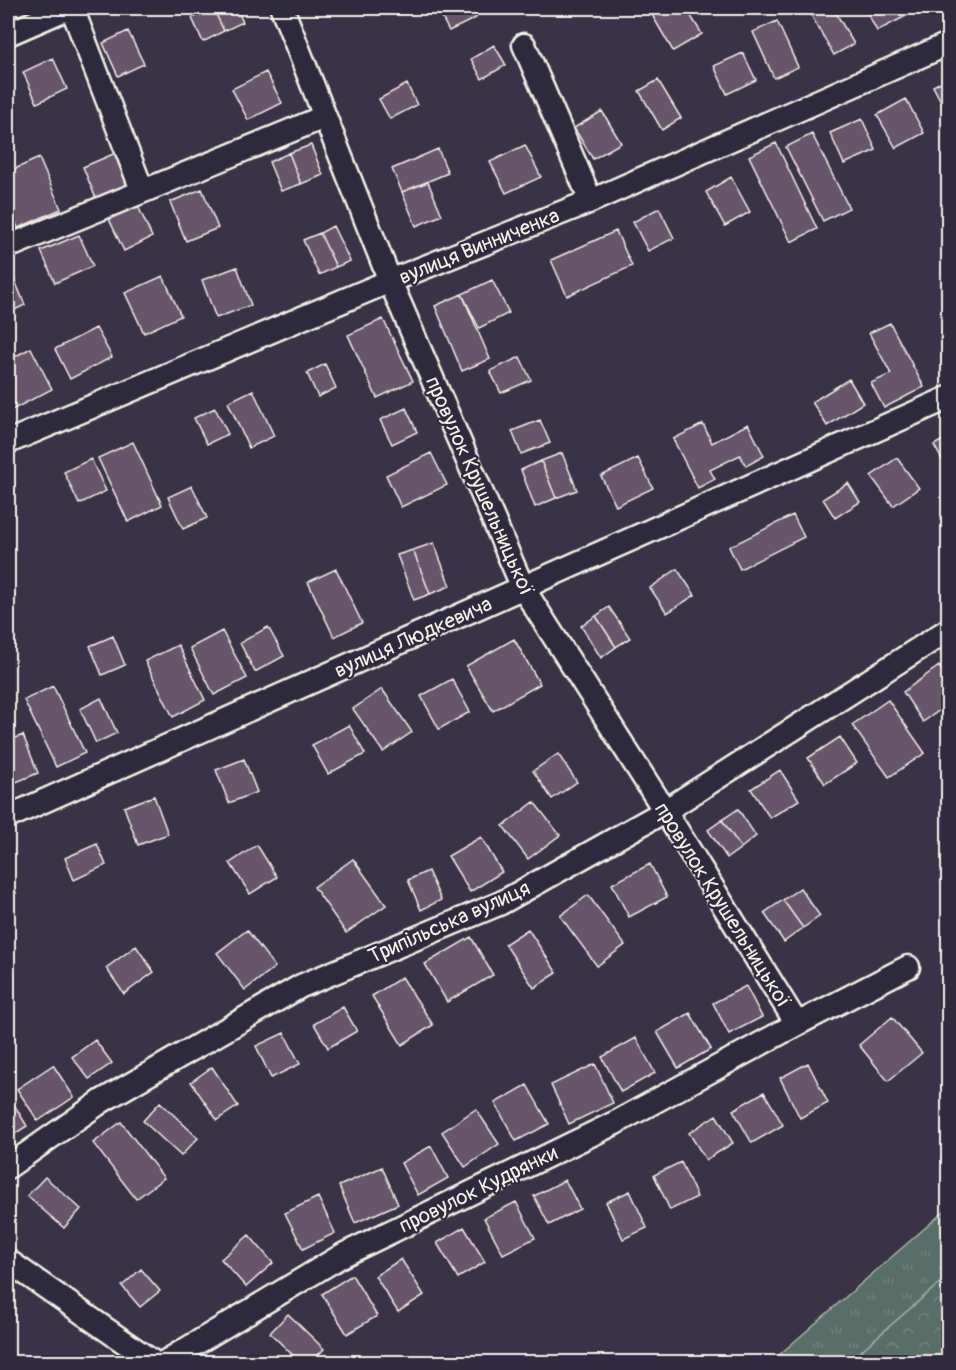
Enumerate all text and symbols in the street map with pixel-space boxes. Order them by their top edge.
street label: вулиця Винниченка [395,202,563,291]
street label: провулок Крушельницької [419,372,540,600]
street label: вулиця Людкевича [330,591,496,684]
street label: провулок Крушельницької [648,797,797,1013]
street label: Трипільська вулиця [364,875,534,970]
street label: провулок Кудрянки [395,1139,562,1239]

